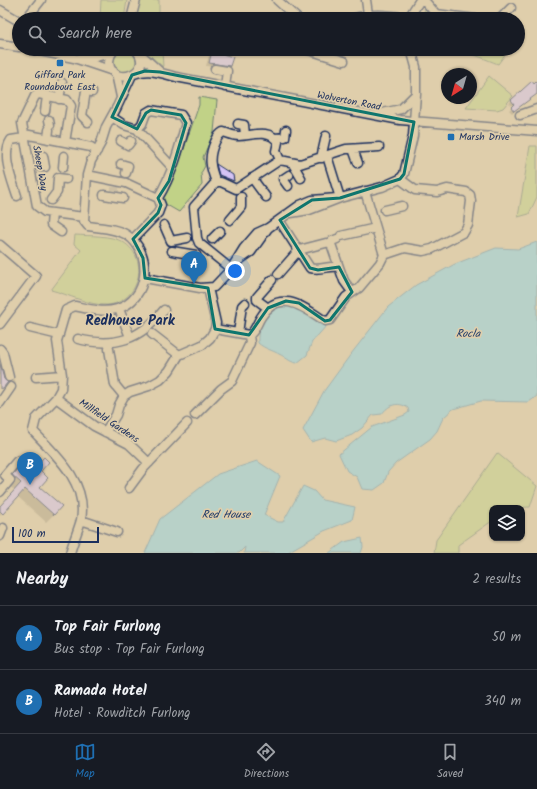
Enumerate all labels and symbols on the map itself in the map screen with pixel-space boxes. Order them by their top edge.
marker: Giffard Park Roundabout East [55,58,65,68]
place label: Giffard Park Roundabout East [24,67,96,95]
north arrow [441,68,477,104]
street label: Wolverton Road [316,87,383,115]
place label: Marsh Drive [459,129,510,145]
marker: Marsh Drive [446,132,456,142]
street label: Sheep Way [28,144,52,192]
pin: A [181,251,207,284]
your location [225,261,245,281]
district label: Redhouse Park [85,310,176,332]
water label: Rocla [456,325,481,343]
street label: Millfield Gardens [76,395,143,448]
pin: B [17,452,43,485]
water label: Red House [202,506,251,524]
scale bar [12,525,99,544]

